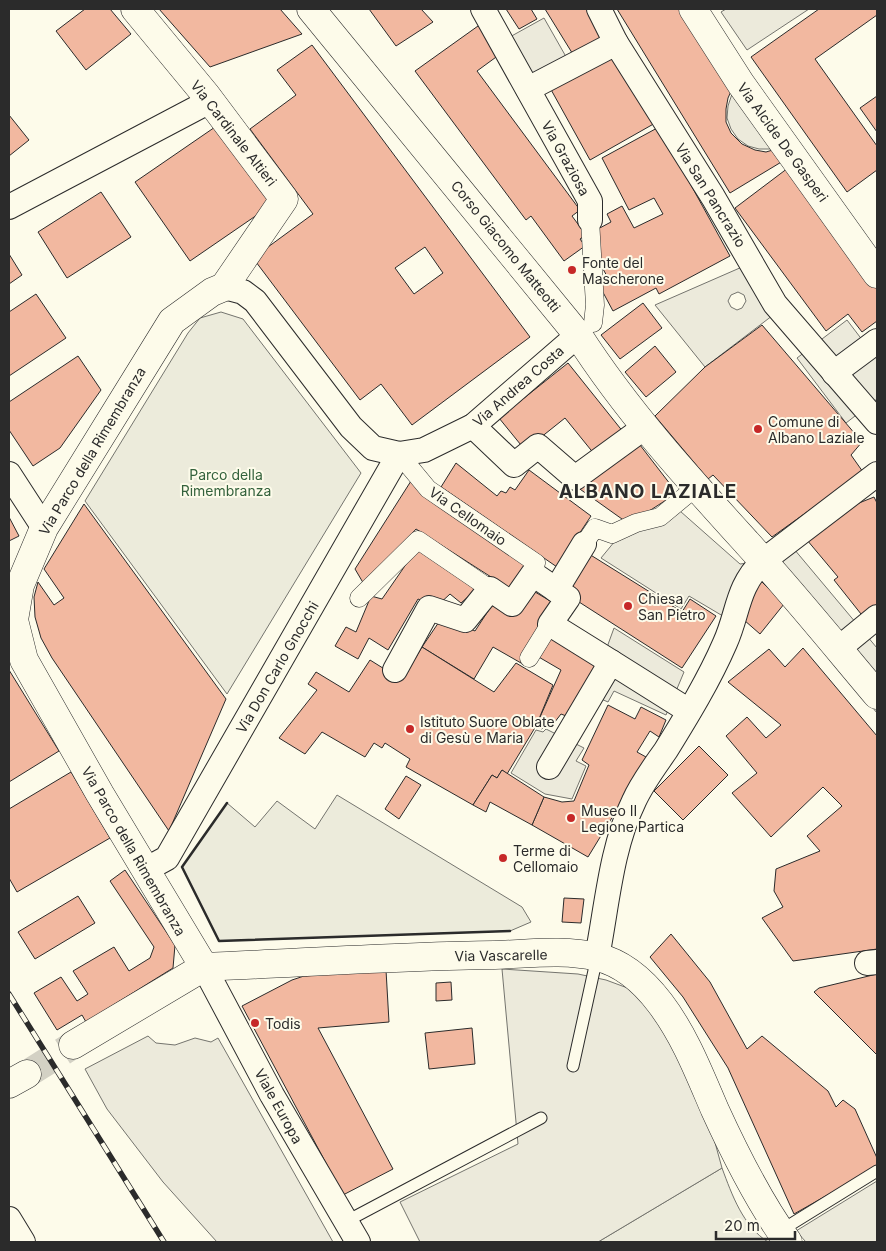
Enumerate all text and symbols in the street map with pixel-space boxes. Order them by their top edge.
street label: Via Cardinale Altieri [187,77,281,189]
street label: Via Alcide De Gasperi [734,79,832,205]
street label: Via Graziosa [538,117,594,199]
street label: Via San Pancrazio [672,140,750,250]
street label: Corso Giacomo Matteotti [448,177,564,315]
place label: Fonte del Mascherone [582,254,664,287]
marker: Fonte del Mascherone [566,264,578,276]
street label: Via Andrea Costa [469,342,567,430]
street label: Via Parco della Rimembranza [35,364,149,538]
place label: Comune di Albano Laziale [768,413,865,446]
marker: Comune di Albano Laziale [752,423,764,435]
park label: Parco della Rimembranza [181,466,271,499]
district label: ALBANO LAZIALE [559,480,737,503]
street label: Via Cellomaio [426,483,510,549]
place label: Chiesa San Pietro [638,590,706,623]
street label: Via Don Carlo Gnocchi [232,598,322,736]
marker: Chiesa San Pietro [622,600,634,612]
place label: Istituto Suore Oblate di Gesù e Maria [420,713,555,746]
marker: Istituto Suore Oblate di Gesù e Maria [404,723,416,735]
street label: Via Parco della Rimembranza [78,763,190,939]
place label: Museo II Legione Partica [581,802,684,835]
marker: Museo II Legione Partica [565,812,577,824]
place label: Terme di Cellomaio [513,842,578,875]
marker: Terme di Cellomaio [497,852,509,864]
street label: Via Vascarelle [454,946,548,964]
place label: Todis [265,1015,301,1032]
marker: Todis [249,1017,261,1029]
street label: Viale Europa [251,1066,307,1146]
scale bar [716,1208,795,1240]
text: 20 m [724,1216,760,1235]

